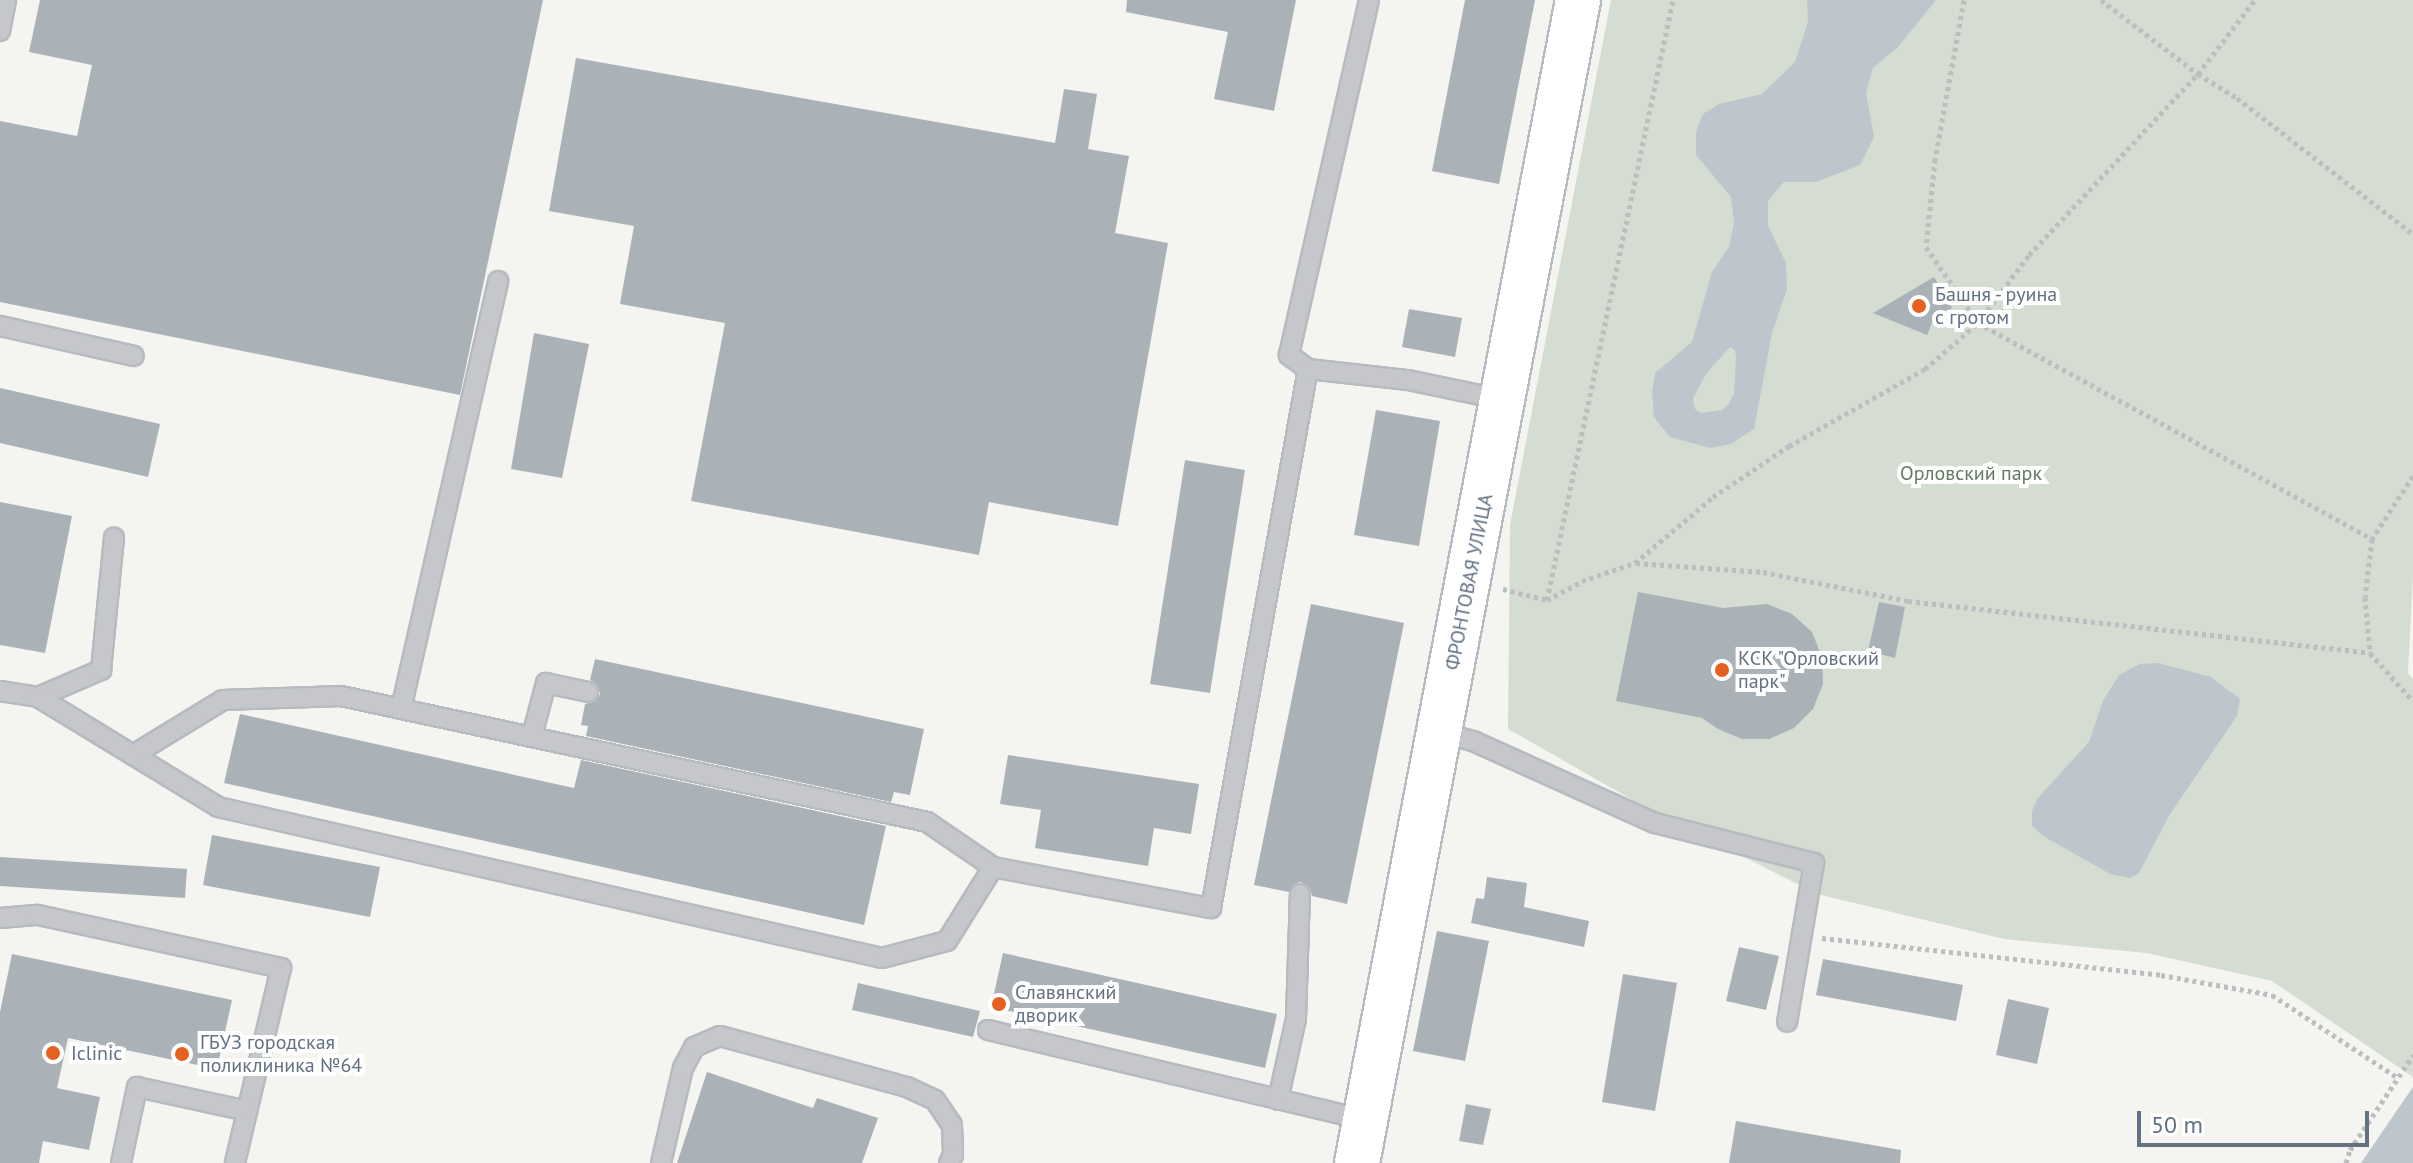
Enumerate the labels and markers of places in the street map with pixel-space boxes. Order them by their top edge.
place label: Башня - руина с гротом [1935,282,2060,329]
marker: Башня - руина с гротом [1910,297,1928,315]
place label: КСК "Орловский парк" [1738,646,1880,693]
marker: КСК "Орловский парк" [1713,661,1731,679]
place label: Славянский дворик [1015,980,1116,1027]
marker: Славянский дворик [990,995,1008,1013]
place label: ГБУЗ городская поликлиника №64 [200,1030,362,1077]
place label: Iclinic [71,1041,122,1065]
marker: Iclinic [42,1042,64,1064]
marker: ГБУЗ городская поликлиника №64 [171,1043,193,1065]

